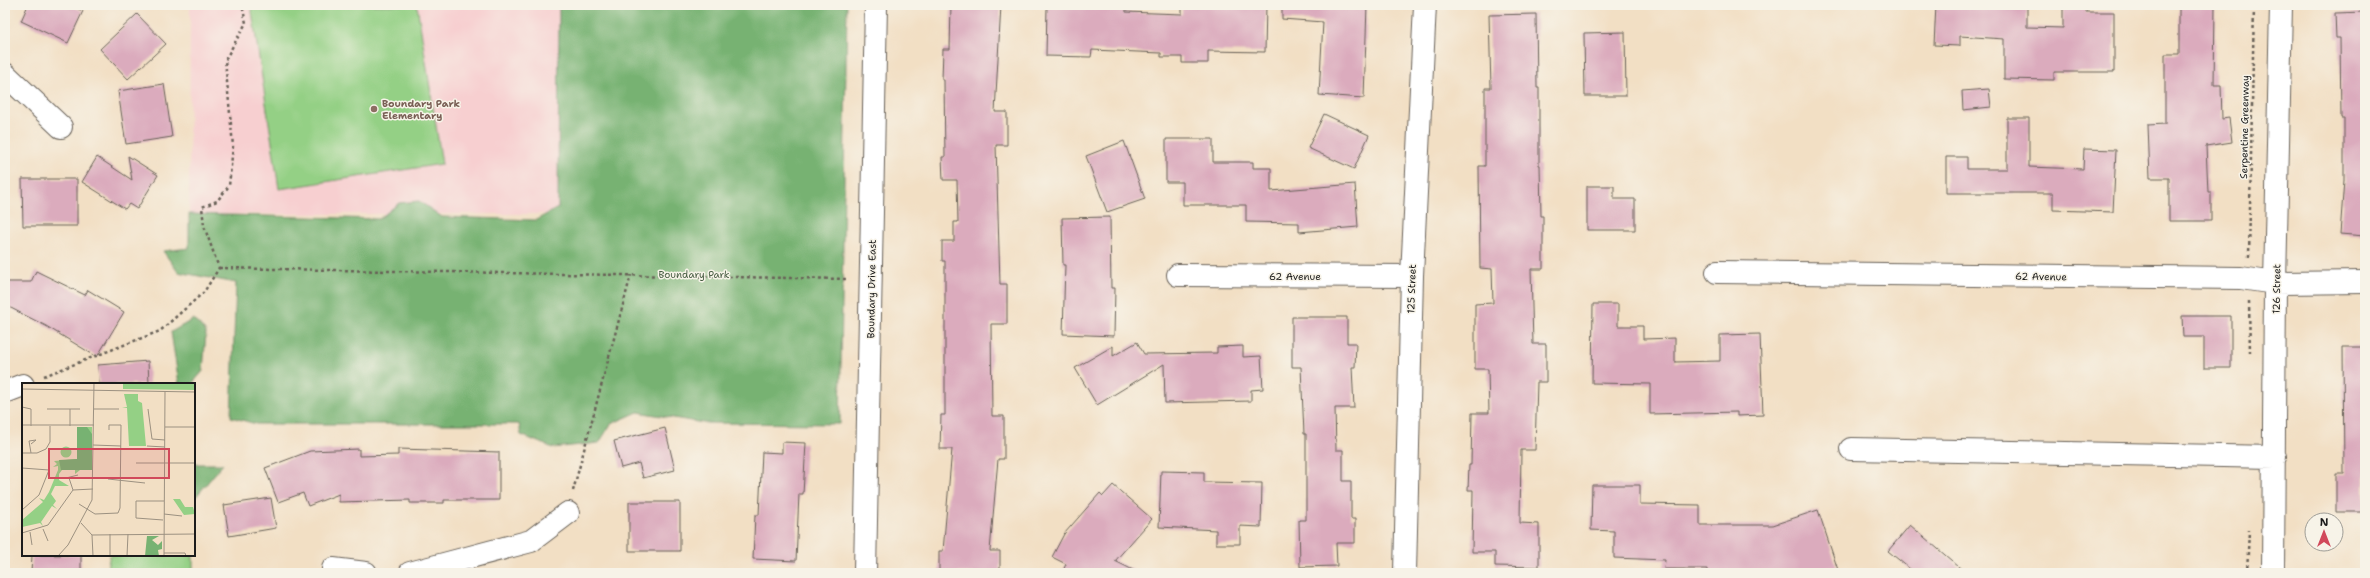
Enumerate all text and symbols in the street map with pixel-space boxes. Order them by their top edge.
street label: Serpentine Greenway [2237,75,2252,179]
place label: Boundary Park Elementary [382,97,461,122]
marker: Boundary Park Elementary [369,104,379,114]
street label: Boundary Drive East [864,239,879,339]
street label: 125 Street [1404,264,1419,314]
street label: 126 Street [2270,264,2283,314]
park label: Boundary Park [658,268,730,281]
street label: 62 Avenue [1269,270,1321,283]
street label: 62 Avenue [2015,270,2067,283]
inset map [22,383,195,556]
north arrow [2304,512,2344,552]
text: N [2320,515,2329,530]

